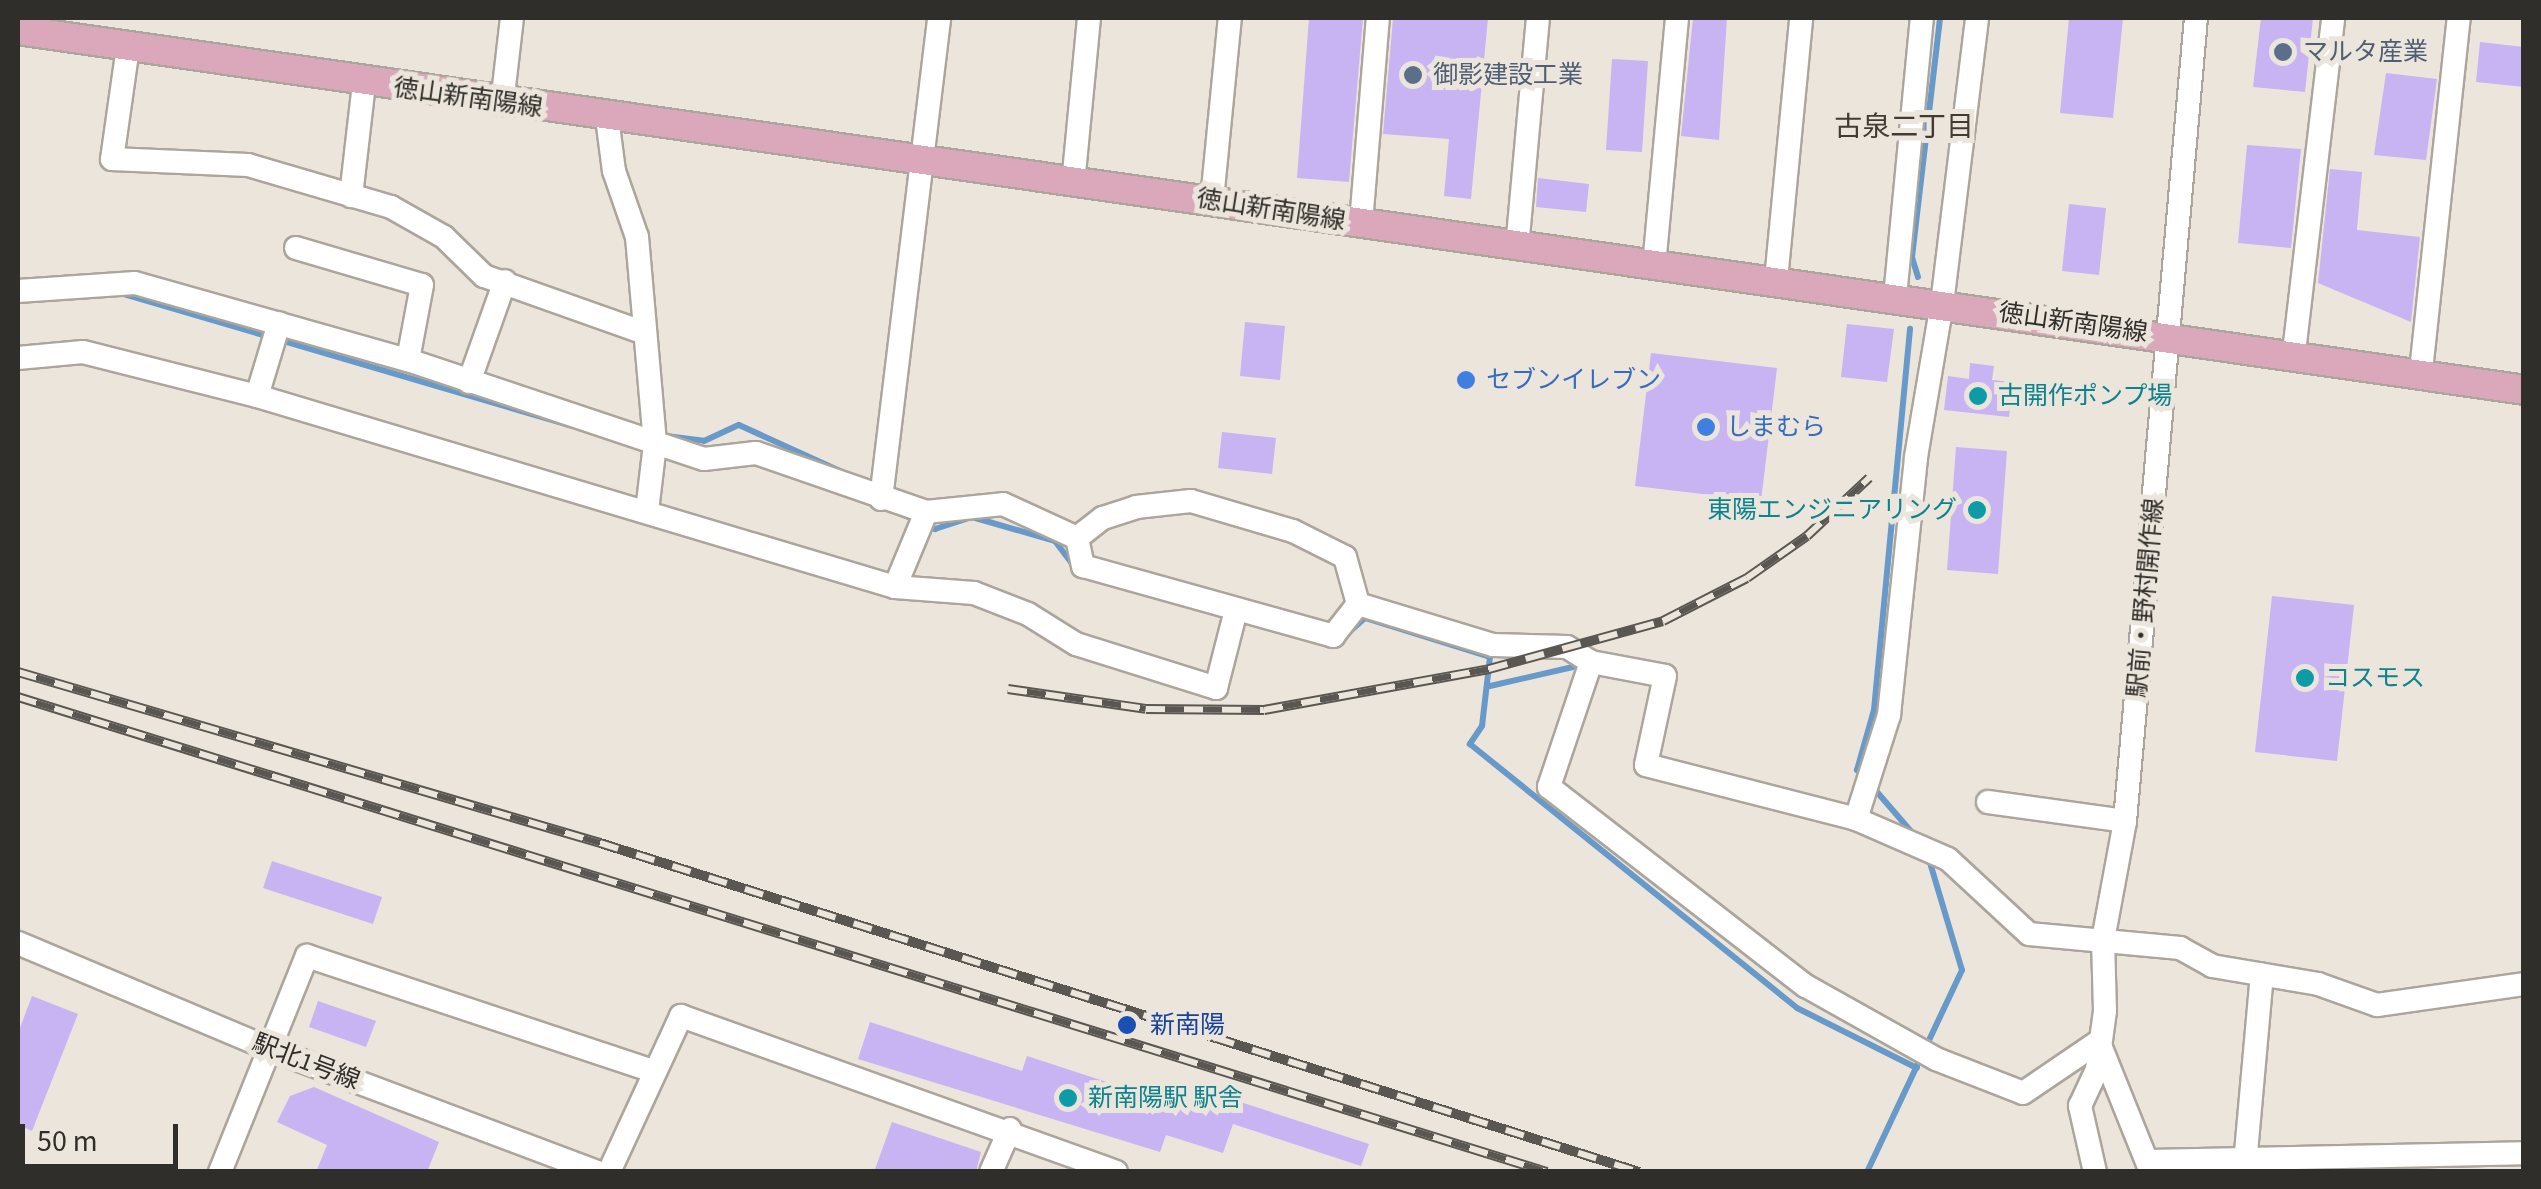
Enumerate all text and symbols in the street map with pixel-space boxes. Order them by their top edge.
place label: マルタ産業 [2303,37,2428,67]
marker: マルタ産業 [2272,41,2294,63]
place label: 御影建設工業 [1433,60,1583,90]
marker: 御影建設工業 [1402,64,1424,86]
street label: 徳山新南陽線 [392,73,544,123]
district label: 古泉二丁目 [1834,110,1974,144]
street label: 徳山新南陽線 [1195,183,1347,237]
street label: 徳山新南陽線 [1997,298,2149,348]
place label: セブンイレブン [1486,365,1661,395]
marker: セブンイレブン [1455,369,1477,391]
place label: 古開作ポンプ場 [1998,381,2173,411]
marker: 古開作ポンプ場 [1967,385,1989,407]
place label: しまむら [1726,412,1826,442]
marker: しまむら [1695,416,1717,438]
place label: 東陽エンジニアリング [1707,495,1957,525]
street label: 駅前・野村開作線 [2122,497,2170,699]
marker: 東陽エンジニアリング [1966,499,1988,521]
place label: コスモス [2325,663,2425,693]
marker: コスモス [2294,667,2316,689]
place label: 新南陽 [1150,1010,1225,1040]
marker: 新南陽 [1114,1012,1140,1038]
street label: 駅北1号線 [248,1028,364,1096]
place label: 新南陽駅 駅舎 [1088,1083,1243,1113]
marker: 新南陽駅 駅舎 [1057,1087,1079,1109]
scale bar [25,1104,182,1166]
text: 50 m [37,1120,98,1163]

